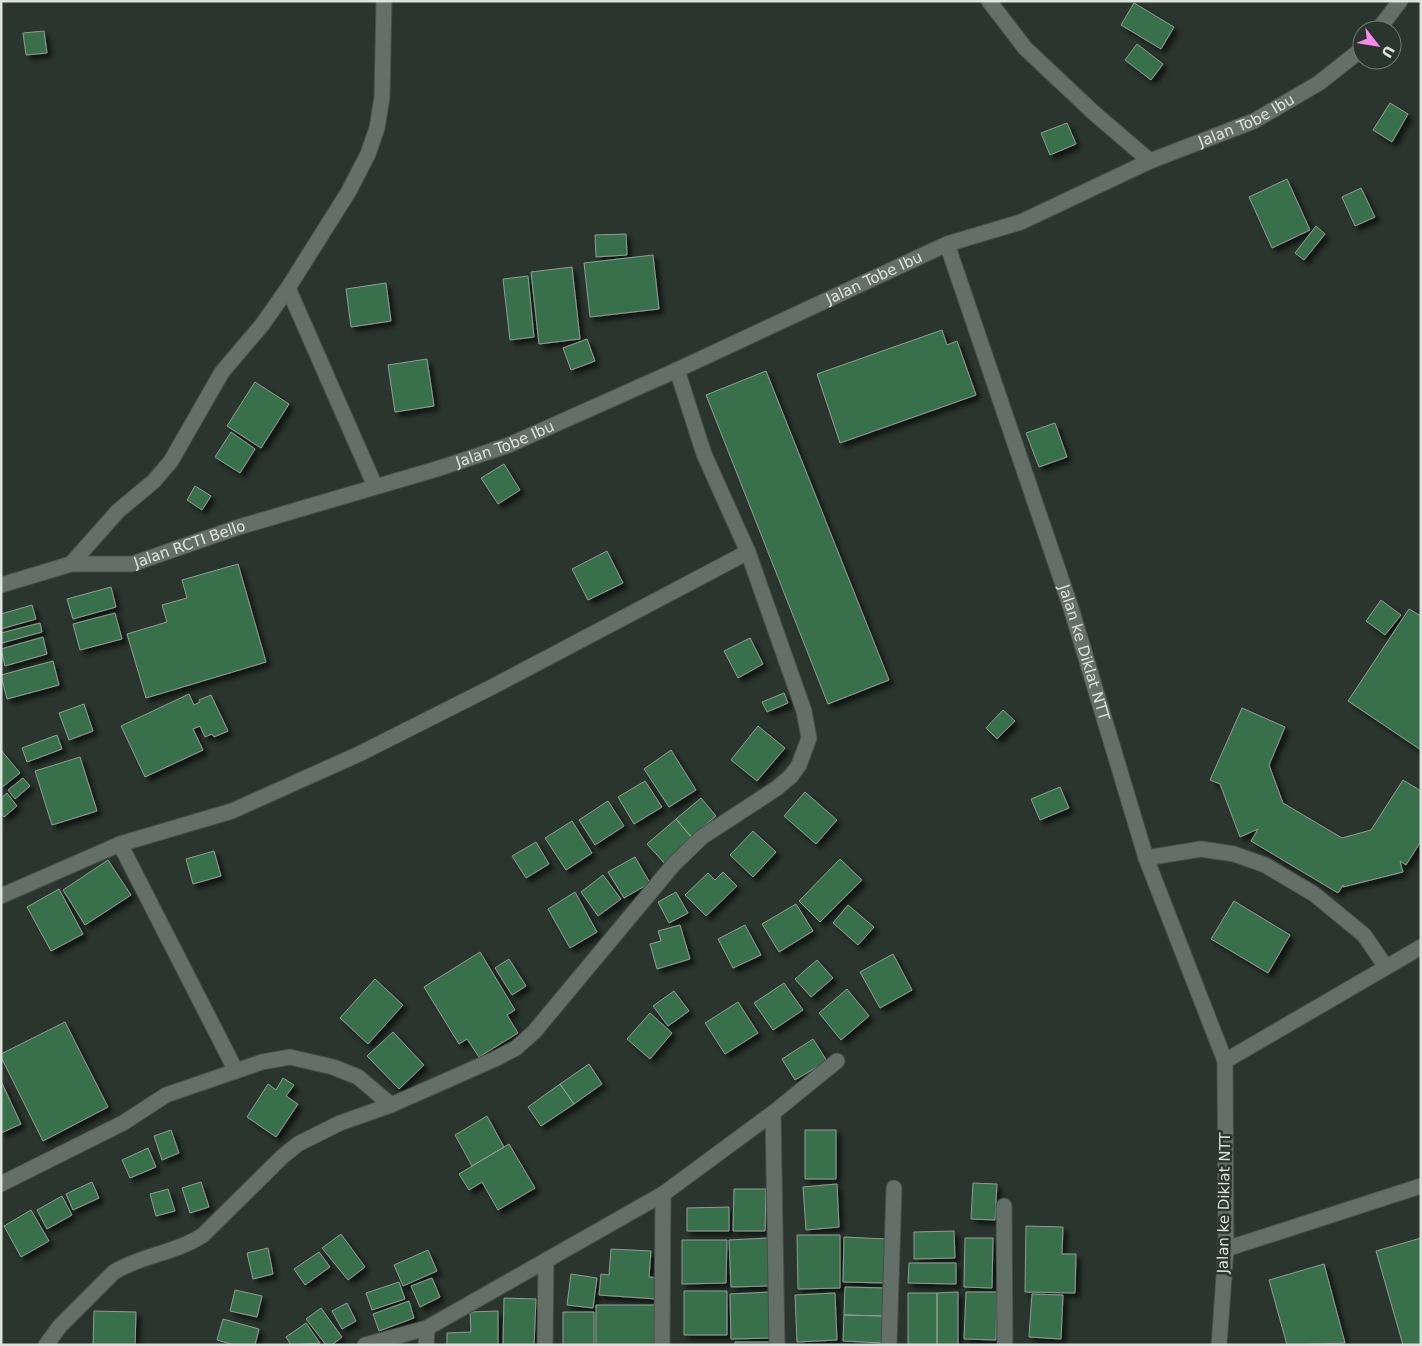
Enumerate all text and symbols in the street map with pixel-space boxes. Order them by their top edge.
north arrow [1352,20,1402,70]
text: U [1378,43,1398,61]
street label: Jalan Tobe Ibu [1195,90,1298,151]
street label: Jalan Tobe Ibu [822,248,925,309]
street label: Jalan Tobe Ibu [452,417,557,471]
street label: Jalan RCTI Bello [130,517,247,572]
street label: Jalan ke Diklat NTT [1054,581,1114,724]
street label: Jalan ke Diklat NTT [1214,1131,1234,1275]

